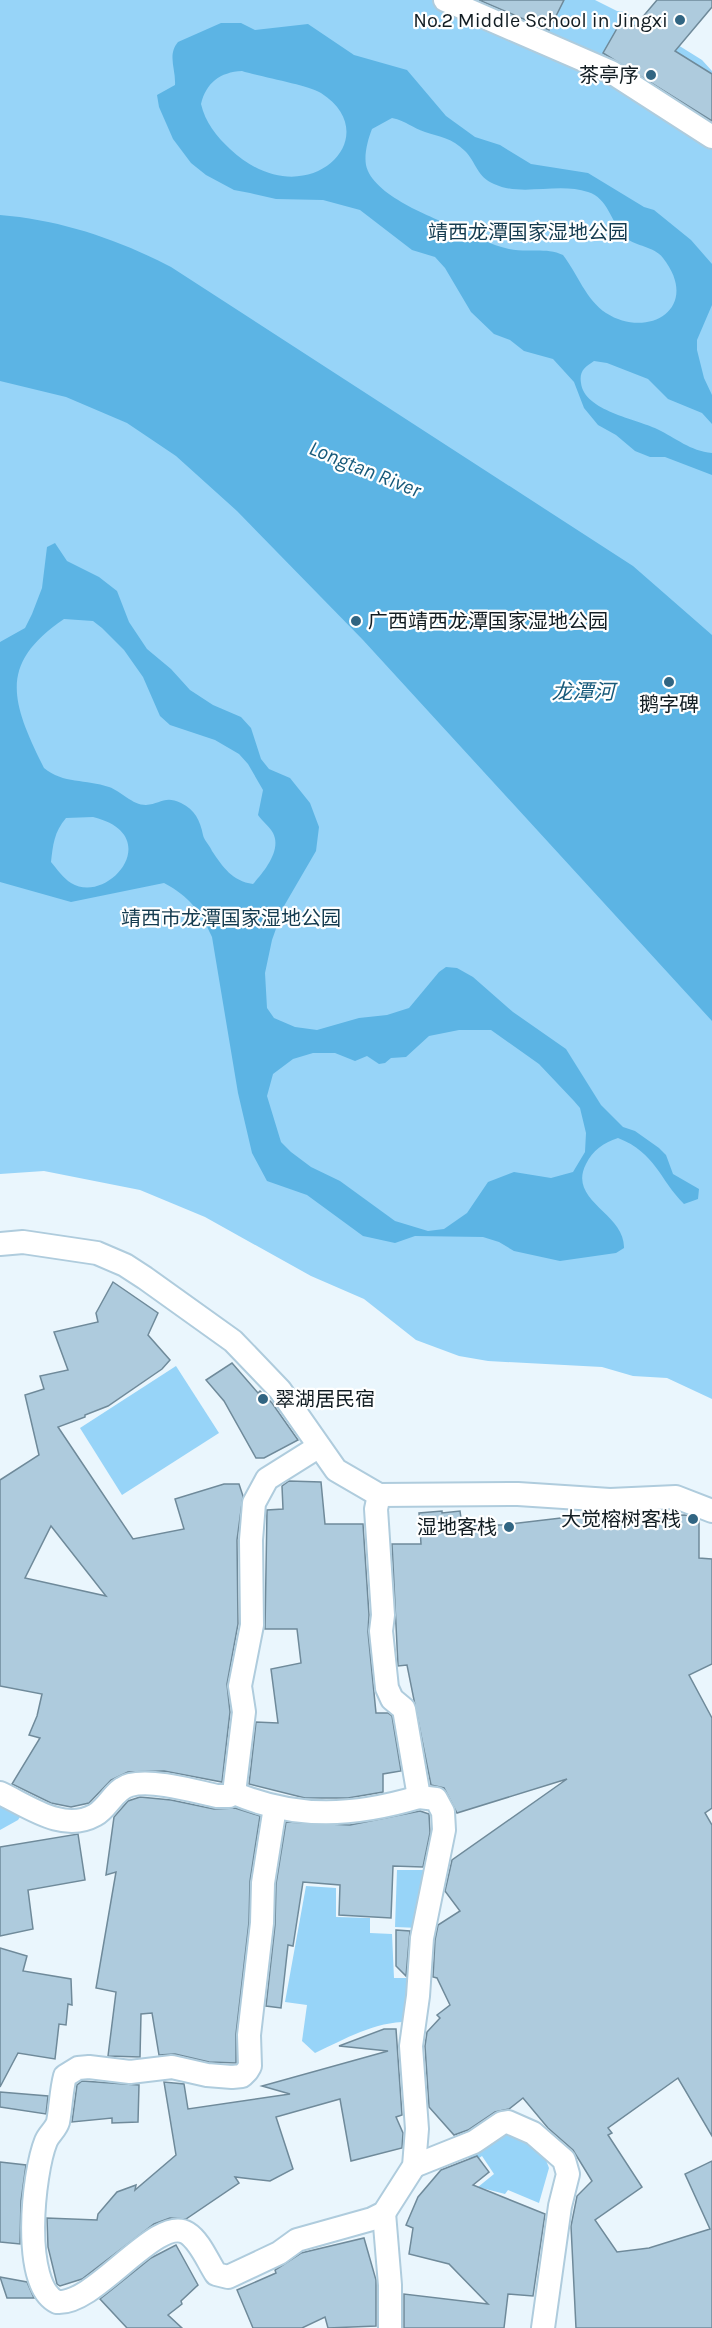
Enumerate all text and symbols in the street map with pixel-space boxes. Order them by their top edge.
place label: No.2 Middle School in Jingxi [413,9,668,32]
marker: No.2 Middle School in Jingxi [673,13,687,27]
place label: 茶亭序 [579,64,639,87]
marker: 茶亭序 [644,68,658,82]
park label: 靖西龙潭国家湿地公园 [428,221,628,244]
water label: Longtan River [306,436,425,503]
place label: 广西靖西龙潭国家湿地公园 [368,610,608,633]
marker: 广西靖西龙潭国家湿地公园 [349,614,363,628]
marker: 鹅字碑 [662,675,676,689]
water label: 龙潭河 [552,680,618,704]
place label: 鹅字碑 [639,693,699,716]
park label: 靖西市龙潭国家湿地公园 [121,907,341,930]
place label: 翠湖居民宿 [275,1388,375,1411]
marker: 翠湖居民宿 [256,1392,270,1406]
place label: 大觉榕树客栈 [561,1508,681,1531]
marker: 大觉榕树客栈 [686,1512,700,1526]
place label: 湿地客栈 [417,1516,497,1539]
marker: 湿地客栈 [502,1520,516,1534]

